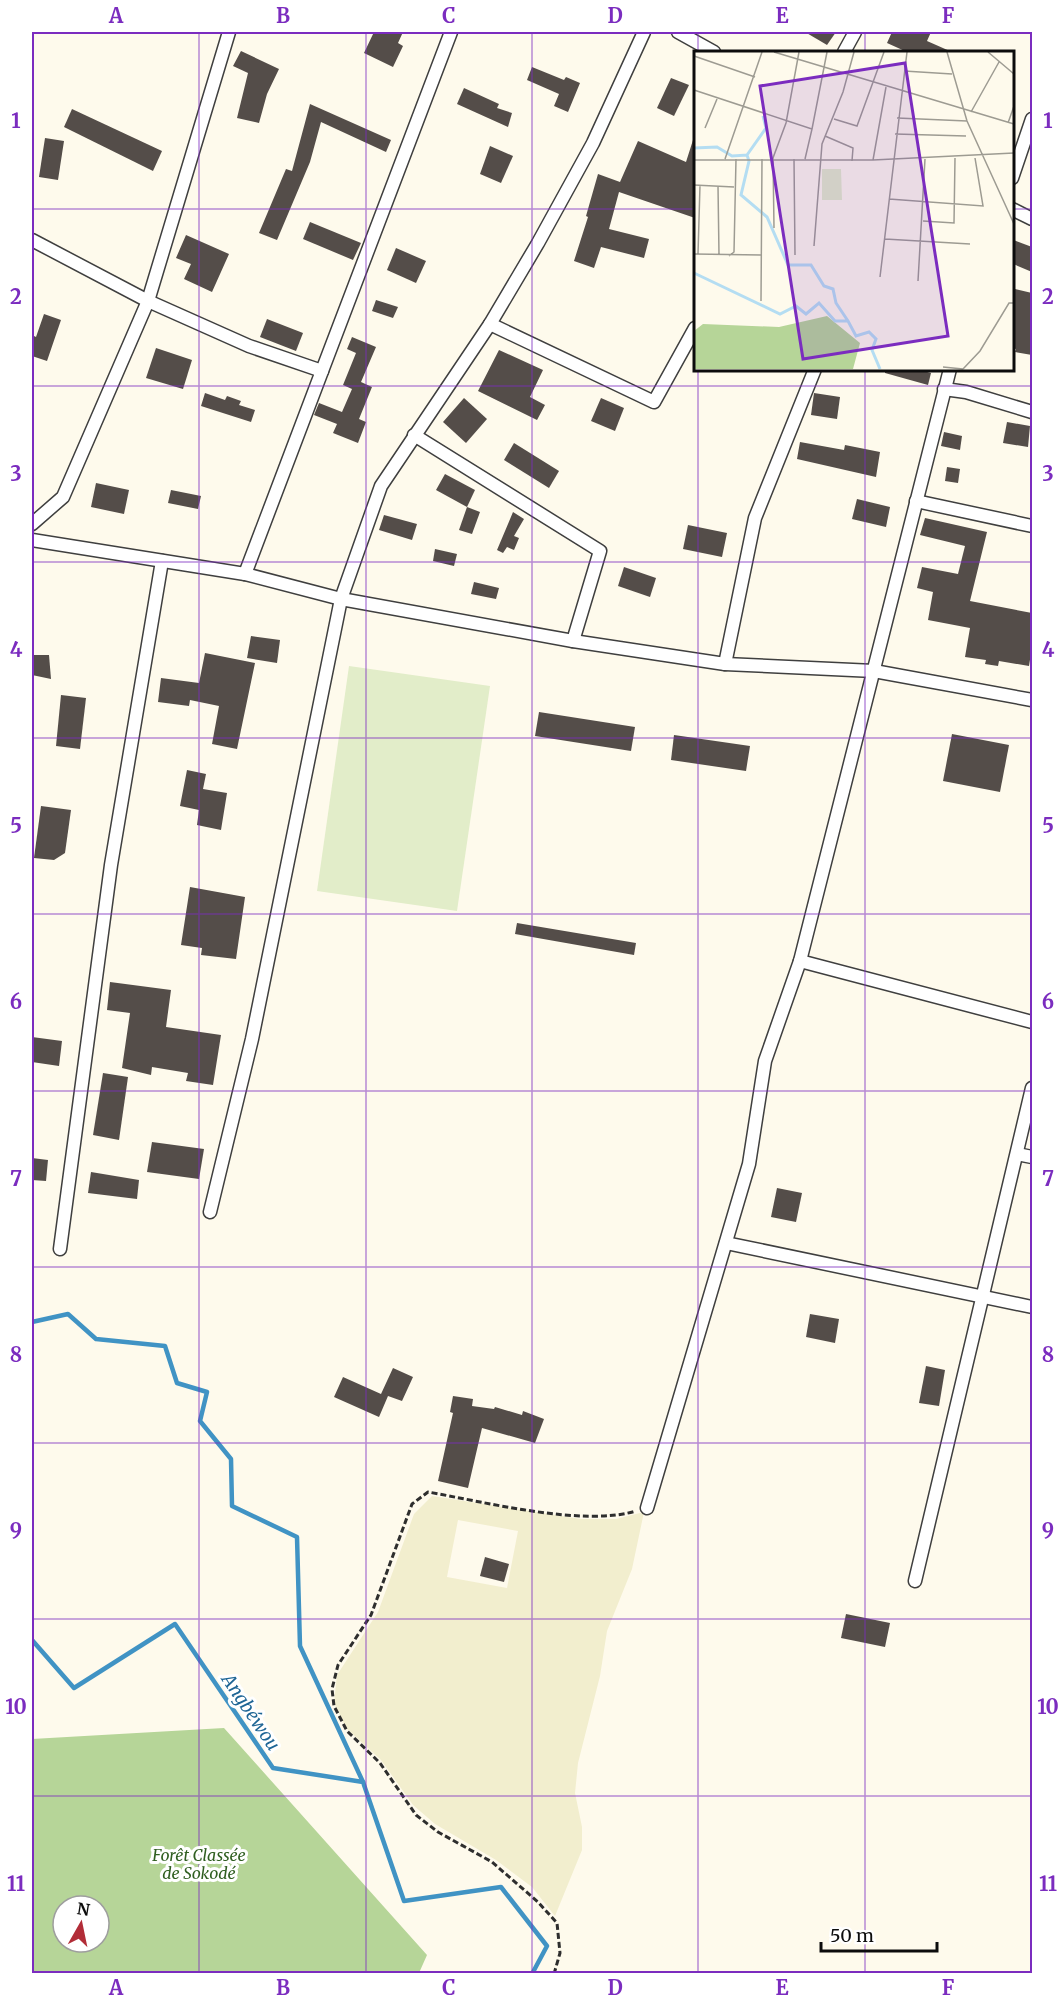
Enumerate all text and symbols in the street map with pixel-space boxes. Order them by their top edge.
text: A [108,3,124,28]
text: B [276,3,290,28]
text: C [442,3,456,28]
text: D [607,3,623,28]
text: E [775,3,789,28]
text: F [942,3,955,28]
inset map [694,51,1013,370]
text: 1 [11,108,21,133]
text: 1 [1043,108,1053,133]
text: 2 [10,284,22,309]
text: 2 [1042,284,1054,309]
text: 3 [10,461,22,486]
text: 3 [1042,461,1054,486]
text: 4 [10,637,23,662]
text: 4 [1042,637,1055,662]
text: 5 [10,813,22,838]
text: 5 [1042,813,1054,838]
text: 6 [10,989,22,1014]
text: 6 [1042,989,1054,1014]
text: 7 [10,1166,22,1191]
text: 7 [1042,1166,1054,1191]
text: 8 [10,1342,22,1367]
text: 8 [1042,1342,1054,1367]
text: 9 [10,1518,22,1543]
text: 9 [1042,1518,1054,1543]
water label: Angbéwou [216,1668,285,1755]
text: 10 [5,1694,27,1719]
text: 10 [1037,1694,1059,1719]
park label: Forêt Classée de Sokodé [151,1845,246,1883]
text: 11 [7,1871,25,1896]
text: 11 [1039,1871,1057,1896]
north arrow [51,1894,111,1954]
text: N [76,1898,92,1920]
scale bar [821,1915,936,1953]
text: 50 m [830,1924,874,1947]
text: A [108,1975,124,2000]
text: B [276,1975,290,2000]
text: C [442,1975,456,2000]
text: D [607,1975,623,2000]
text: E [775,1975,789,2000]
text: F [942,1975,955,2000]

